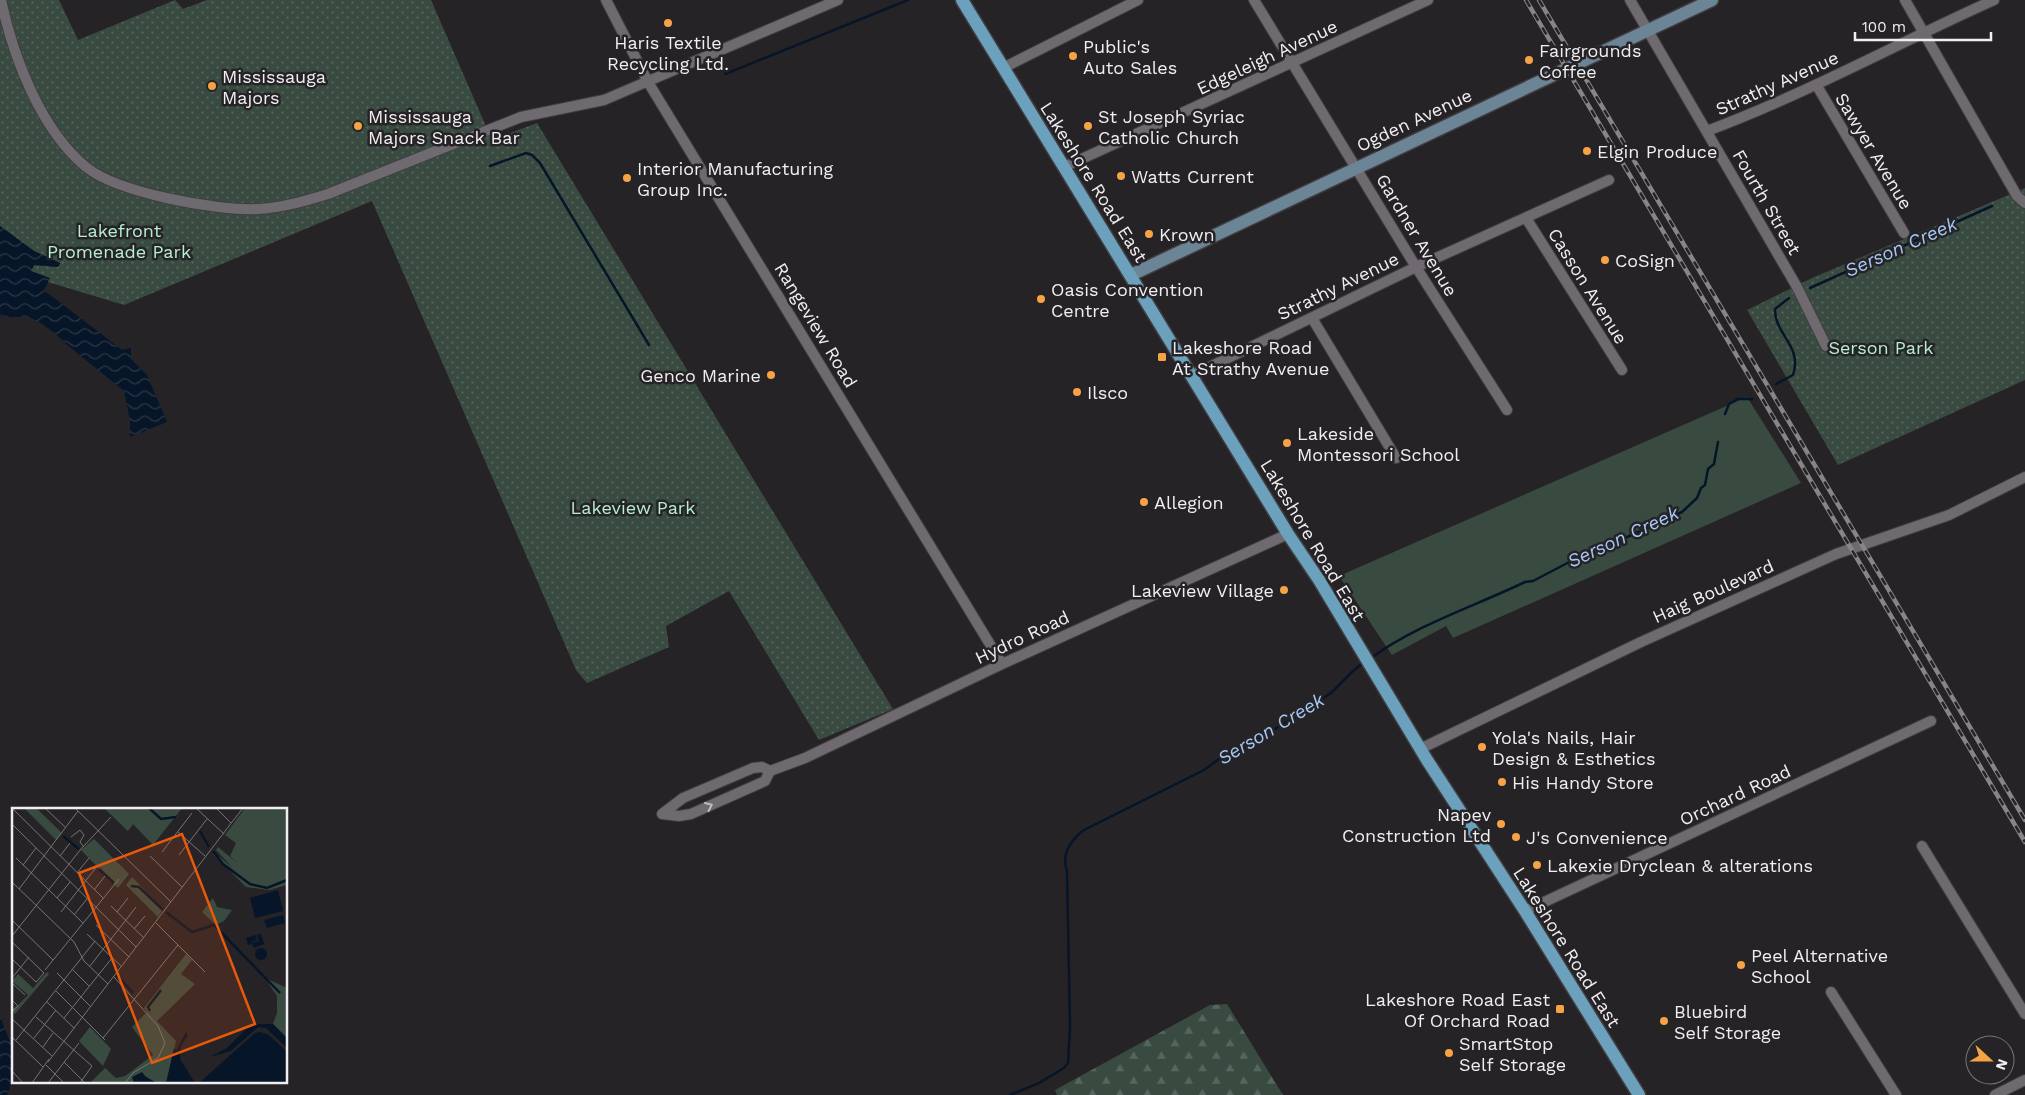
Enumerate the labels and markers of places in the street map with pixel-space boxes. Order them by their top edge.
marker: Haris Textile Recycling Ltd. [662,17,674,29]
place label: Haris Textile Recycling Ltd. [607,32,729,74]
place label: Public's Auto Sales [1083,36,1177,78]
place label: Fairgrounds Coffee [1539,40,1641,82]
marker: Public's Auto Sales [1067,50,1079,62]
marker: Fairgrounds Coffee [1523,54,1535,66]
place label: Mississauga Majors [222,66,326,108]
marker: Mississauga Majors [206,80,218,92]
place label: Mississauga Majors Snack Bar [368,106,520,148]
place label: St Joseph Syriac Catholic Church [1098,106,1245,148]
marker: Mississauga Majors Snack Bar [352,120,364,132]
marker: St Joseph Syriac Catholic Church [1082,120,1094,132]
place label: Elgin Produce [1597,141,1717,162]
marker: Elgin Produce [1581,145,1593,157]
place label: Interior Manufacturing Group Inc. [637,158,834,200]
place label: Watts Current [1131,166,1254,187]
marker: Watts Current [1115,170,1127,182]
marker: Interior Manufacturing Group Inc. [621,172,633,184]
place label: Krown [1159,224,1215,245]
marker: Krown [1143,228,1155,240]
place label: CoSign [1615,250,1675,271]
marker: CoSign [1599,254,1611,266]
place label: Oasis Convention Centre [1051,279,1204,321]
marker: Oasis Convention Centre [1035,293,1047,305]
place label: Lakeshore Road At Strathy Avenue [1172,337,1329,379]
marker: Lakeshore Road At Strathy Avenue [1156,351,1168,363]
place label: Genco Marine [640,365,761,386]
marker: Genco Marine [765,369,777,381]
place label: Ilsco [1087,382,1128,403]
marker: Ilsco [1071,386,1083,398]
place label: Lakeside Montessori School [1297,423,1460,465]
marker: Lakeside Montessori School [1281,437,1293,449]
place label: Allegion [1154,492,1224,513]
marker: Allegion [1138,496,1150,508]
place label: Lakeview Village [1131,580,1274,601]
marker: Lakeview Village [1278,584,1290,596]
place label: Yola's Nails, Hair Design & Esthetics [1492,727,1656,769]
marker: Yola's Nails, Hair Design & Esthetics [1476,741,1488,753]
place label: His Handy Store [1512,772,1654,793]
marker: His Handy Store [1496,776,1508,788]
place label: Napev Construction Ltd [1342,804,1492,846]
marker: Napev Construction Ltd [1495,818,1507,830]
place label: J's Convenience [1526,827,1668,848]
marker: J's Convenience [1510,831,1522,843]
place label: Lakexie Dryclean & alterations [1547,855,1813,876]
marker: Lakexie Dryclean & alterations [1531,859,1543,871]
place label: Peel Alternative School [1751,945,1888,987]
marker: Peel Alternative School [1735,959,1747,971]
place label: Lakeshore Road East Of Orchard Road [1365,989,1550,1031]
place label: Bluebird Self Storage [1674,1001,1781,1043]
marker: Lakeshore Road East Of Orchard Road [1554,1003,1566,1015]
marker: Bluebird Self Storage [1658,1015,1670,1027]
place label: SmartStop Self Storage [1459,1033,1566,1075]
marker: SmartStop Self Storage [1443,1047,1455,1059]

